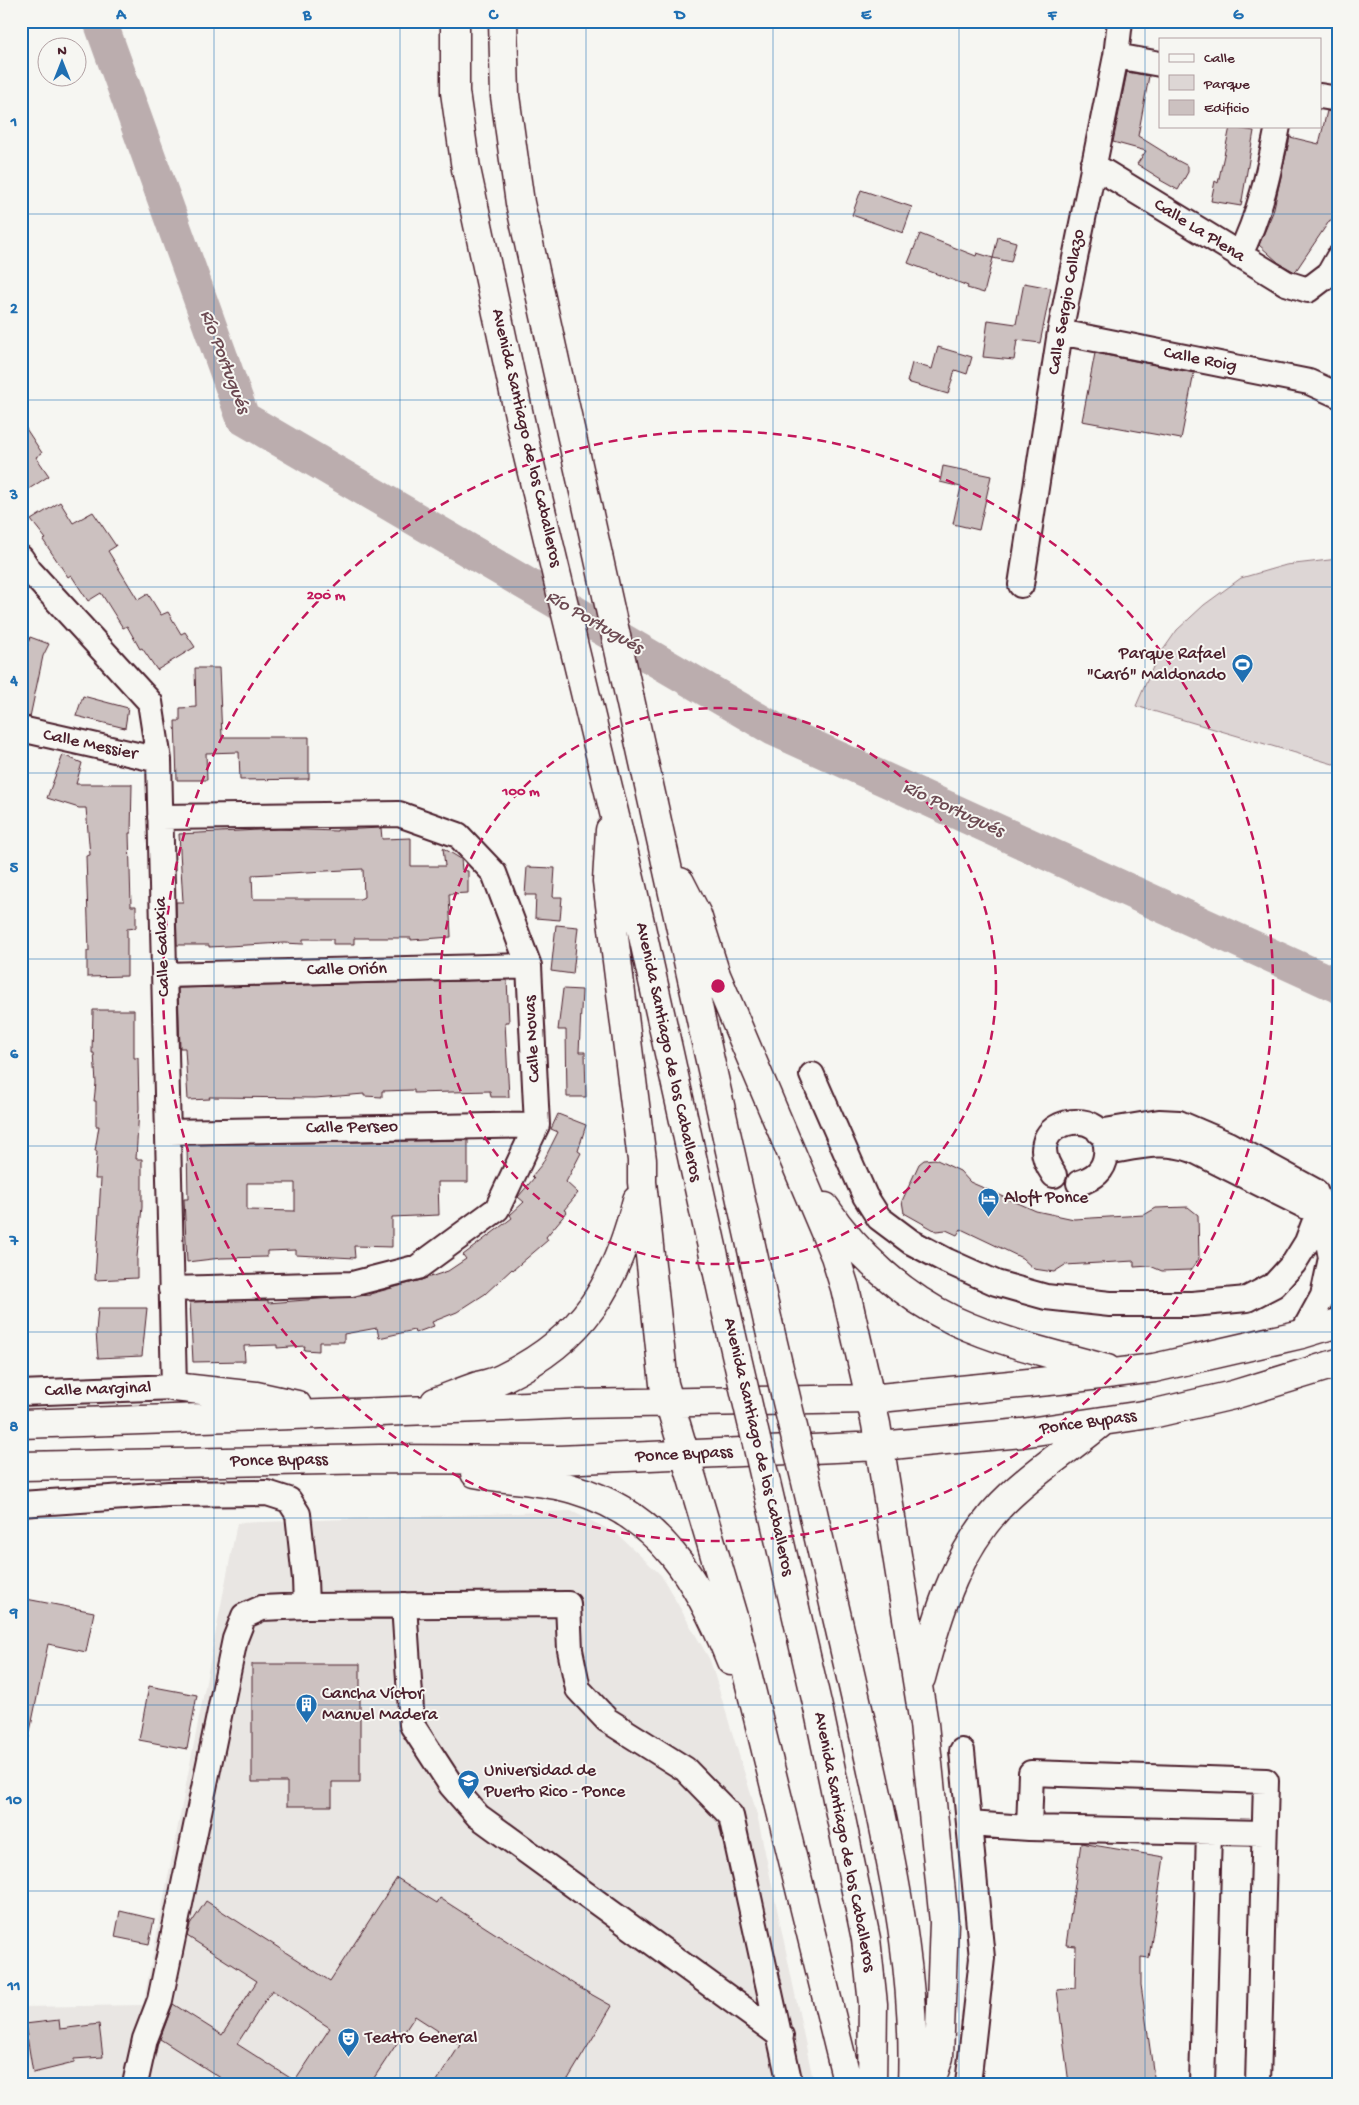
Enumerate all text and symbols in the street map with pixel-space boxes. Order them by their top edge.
text: A [115,7,127,26]
text: B [302,7,312,26]
text: C [488,7,499,26]
text: D [673,7,686,26]
text: E [861,7,872,26]
text: F [1047,7,1058,26]
text: G [1233,7,1244,26]
north arrow [38,38,88,88]
legend [1159,38,1322,128]
text: N [57,43,67,60]
text: Calle [1204,50,1235,68]
text: Parque [1203,76,1250,94]
text: Edificio [1204,100,1250,118]
text: 1 [10,114,17,133]
street label: Calle La Plena [1149,195,1249,268]
street label: Calle Sergio Collazo [1044,228,1090,376]
text: 2 [10,301,18,320]
water label: Río Portugués [194,307,255,419]
street label: Avenida Santiago de los Caballeros [486,307,566,570]
street label: Calle Roig [1162,343,1238,377]
text: 3 [9,487,18,506]
water label: Río Portugués [541,586,649,661]
text: 200 m [307,587,346,605]
place label: Parque Rafael "Caró" Maldonado [1087,644,1226,686]
sports icon: Parque Rafael "Caró" Maldonado [1230,652,1254,683]
text: 4 [9,673,18,692]
street label: Calle Messier [41,725,141,766]
water label: Río Portugués [899,777,1009,844]
text: 100 m [501,783,540,801]
text: 5 [10,860,19,879]
street label: Calle Galaxia [151,896,175,997]
street label: Avenida Santiago de los Caballeros [630,921,706,1185]
street label: Calle Orión [307,959,388,981]
centre of rings [709,977,727,995]
street label: Calle Novas [520,994,546,1083]
text: 6 [10,1046,19,1065]
street label: Calle Perseo [306,1117,398,1139]
hotel icon: Aloft Ponce [976,1186,1000,1217]
place label: Aloft Ponce [1004,1188,1089,1209]
text: 7 [9,1233,19,1252]
street label: Avenida Santiago de los Caballeros [718,1316,798,1579]
street label: Calle Marginal [44,1378,152,1402]
street label: Ponce Bypass [1037,1406,1139,1440]
text: 8 [10,1419,19,1438]
street label: Ponce Bypass [634,1442,735,1468]
street label: Ponce Bypass [229,1450,329,1472]
text: 9 [9,1605,18,1624]
place label: Cancha Víctor Manuel Madera [322,1684,439,1726]
building icon: Cancha Víctor Manuel Madera [294,1692,318,1723]
street label: Avenida Santiago de los Caballeros [808,1710,880,1975]
place label: Universidad de Puerto Rico - Ponce [483,1761,626,1803]
school or university icon: Universidad de Puerto Rico - Ponce [456,1769,480,1800]
text: 10 [5,1792,22,1811]
text: 11 [7,1978,20,1997]
theatre icon: Teatro General [337,2026,361,2057]
place label: Teatro General [364,2028,477,2049]

